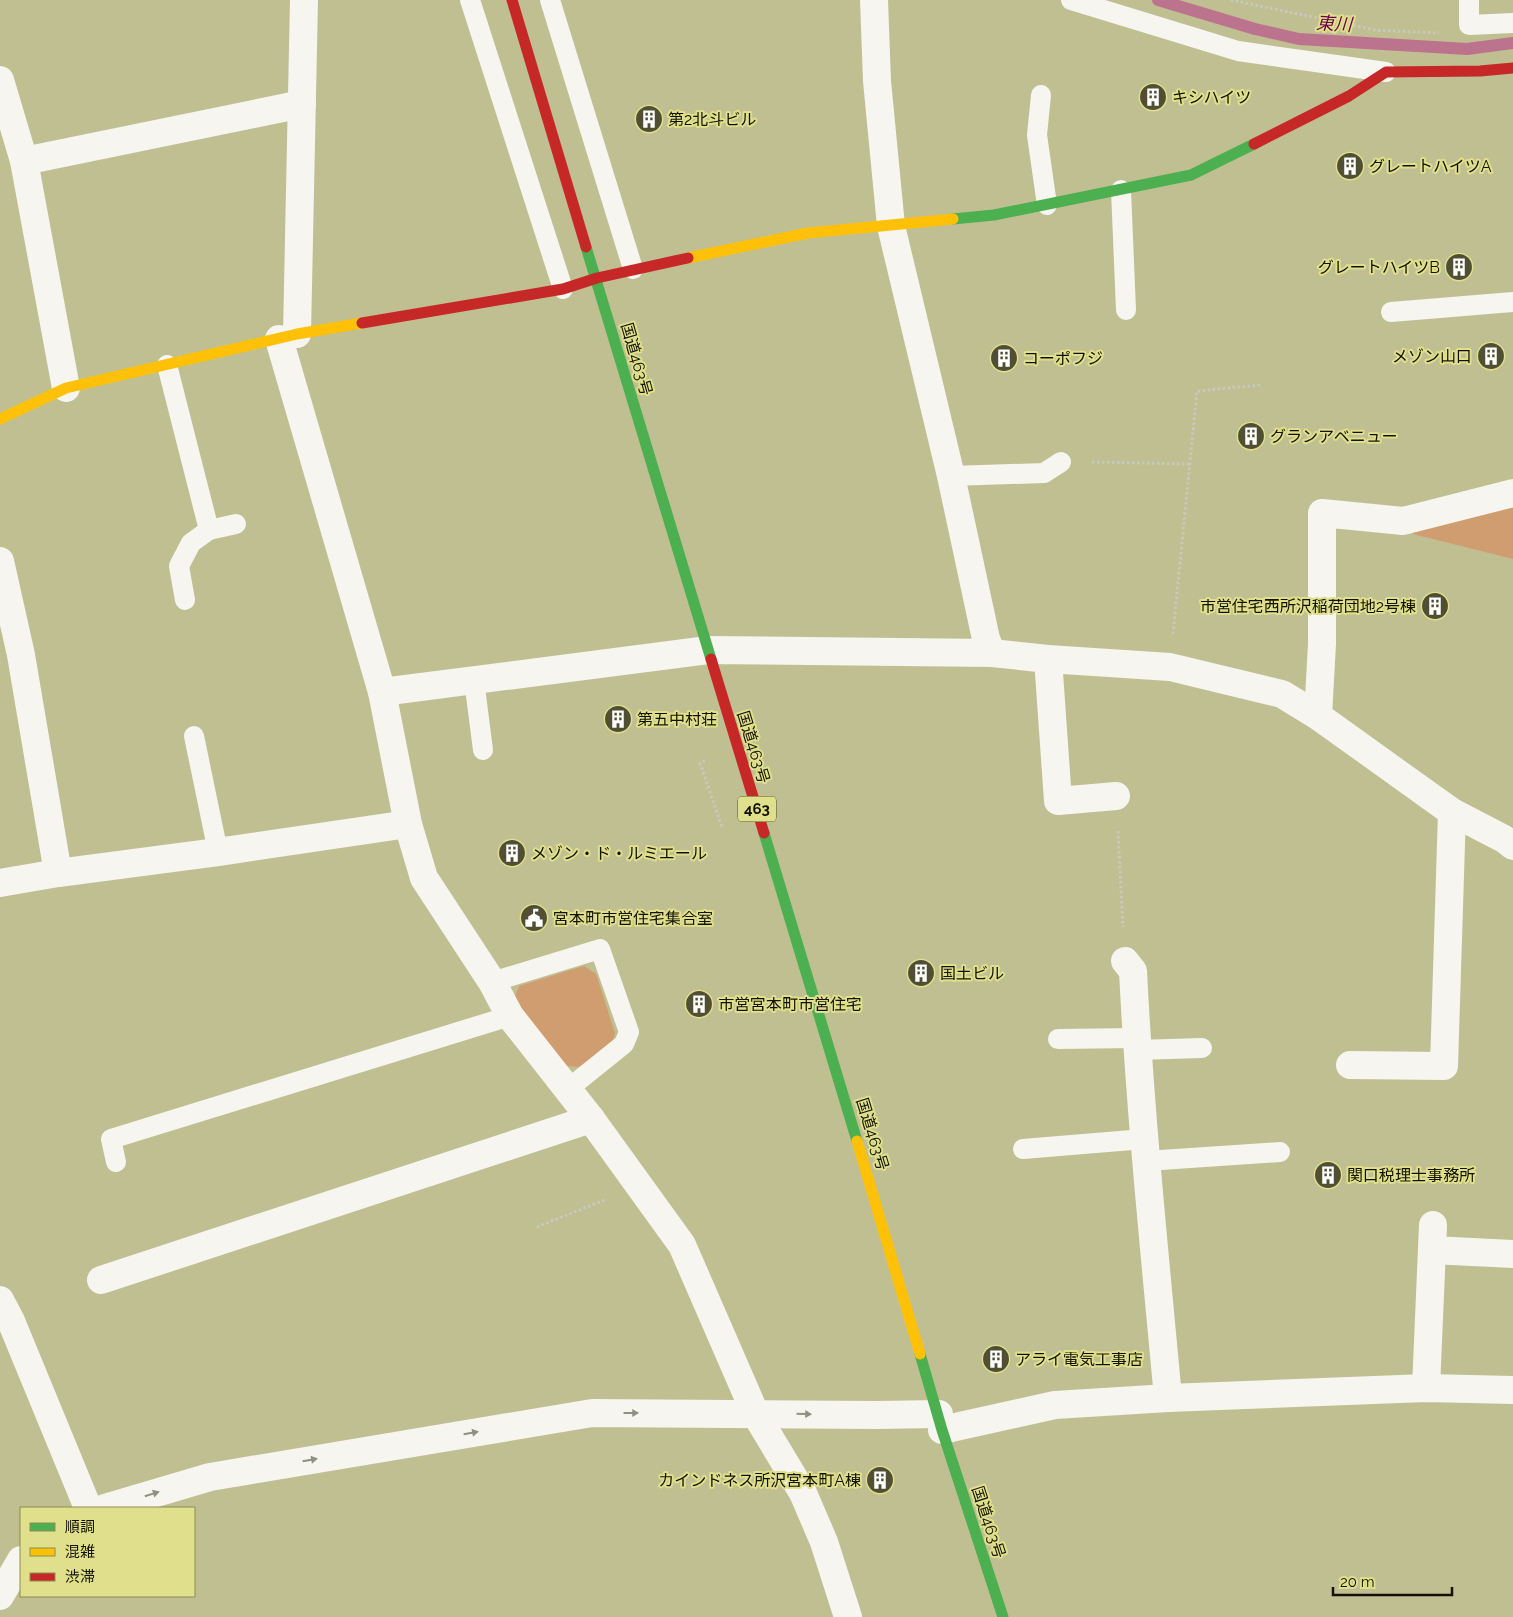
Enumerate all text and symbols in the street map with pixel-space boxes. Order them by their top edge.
water label: 東川 [1316,12,1355,35]
building icon: キシハイツ [1138,82,1168,112]
place label: キシハイツ [1172,88,1251,107]
building icon: 第2北斗ビル [634,104,664,134]
place label: 第2北斗ビル [668,110,756,129]
building icon: グレートハイツA [1335,151,1365,181]
place label: グレートハイツA [1369,157,1492,176]
building icon: グレートハイツB [1444,252,1474,282]
place label: グレートハイツB [1318,258,1440,277]
street label: 国道463号 [617,321,656,398]
building icon: メゾン山口 [1476,341,1506,371]
building icon: コーポフジ [989,343,1019,373]
place label: メゾン山口 [1392,347,1472,366]
place label: コーポフジ [1023,349,1103,368]
building icon: グランアベニュー [1236,421,1266,451]
place label: グランアベニュー [1270,427,1398,446]
building icon: 市営住宅西所沢稲荷団地2号棟 [1420,591,1450,621]
place label: 市営住宅西所沢稲荷団地2号棟 [1200,597,1416,616]
building icon: 第五中村荘 [603,704,633,734]
street label: 国道463号 [733,709,774,786]
place label: 第五中村荘 [637,710,717,729]
road number: 463 [738,796,776,822]
building icon: メゾン・ド・ルミエール [497,838,527,868]
place label: メゾン・ド・ルミエール [531,844,707,863]
public building icon: 宮本町市営住宅集合室 [519,903,549,933]
place label: 宮本町市営住宅集合室 [553,909,713,928]
building icon: 国土ビル [906,958,936,988]
place label: 国土ビル [940,964,1004,983]
building icon: 市営宮本町市営住宅 [684,989,714,1019]
place label: 市営宮本町市営住宅 [718,995,862,1014]
street label: 国道463号 [852,1096,893,1173]
building icon: 関口税理士事務所 [1313,1160,1343,1190]
place label: 関口税理士事務所 [1347,1166,1475,1185]
building icon: アライ電気工事店 [981,1344,1011,1374]
place label: アライ電気工事店 [1015,1350,1143,1369]
one-way arrow [624,1409,640,1417]
one-way arrow [796,1410,812,1418]
one-way arrow [463,1429,479,1437]
one-way arrow [303,1456,319,1464]
building icon: カインドネス所沢宮本町A棟 [865,1465,895,1495]
place label: カインドネス所沢宮本町A棟 [658,1471,861,1490]
street label: 国道463号 [968,1484,1009,1561]
one-way arrow [144,1490,159,1498]
legend [20,1507,195,1597]
text: 順調 [65,1518,95,1536]
text: 混雑 [65,1543,95,1561]
scale bar [1333,1564,1452,1596]
text: 渋滞 [65,1568,95,1586]
text: 20 m [1340,1573,1375,1591]

